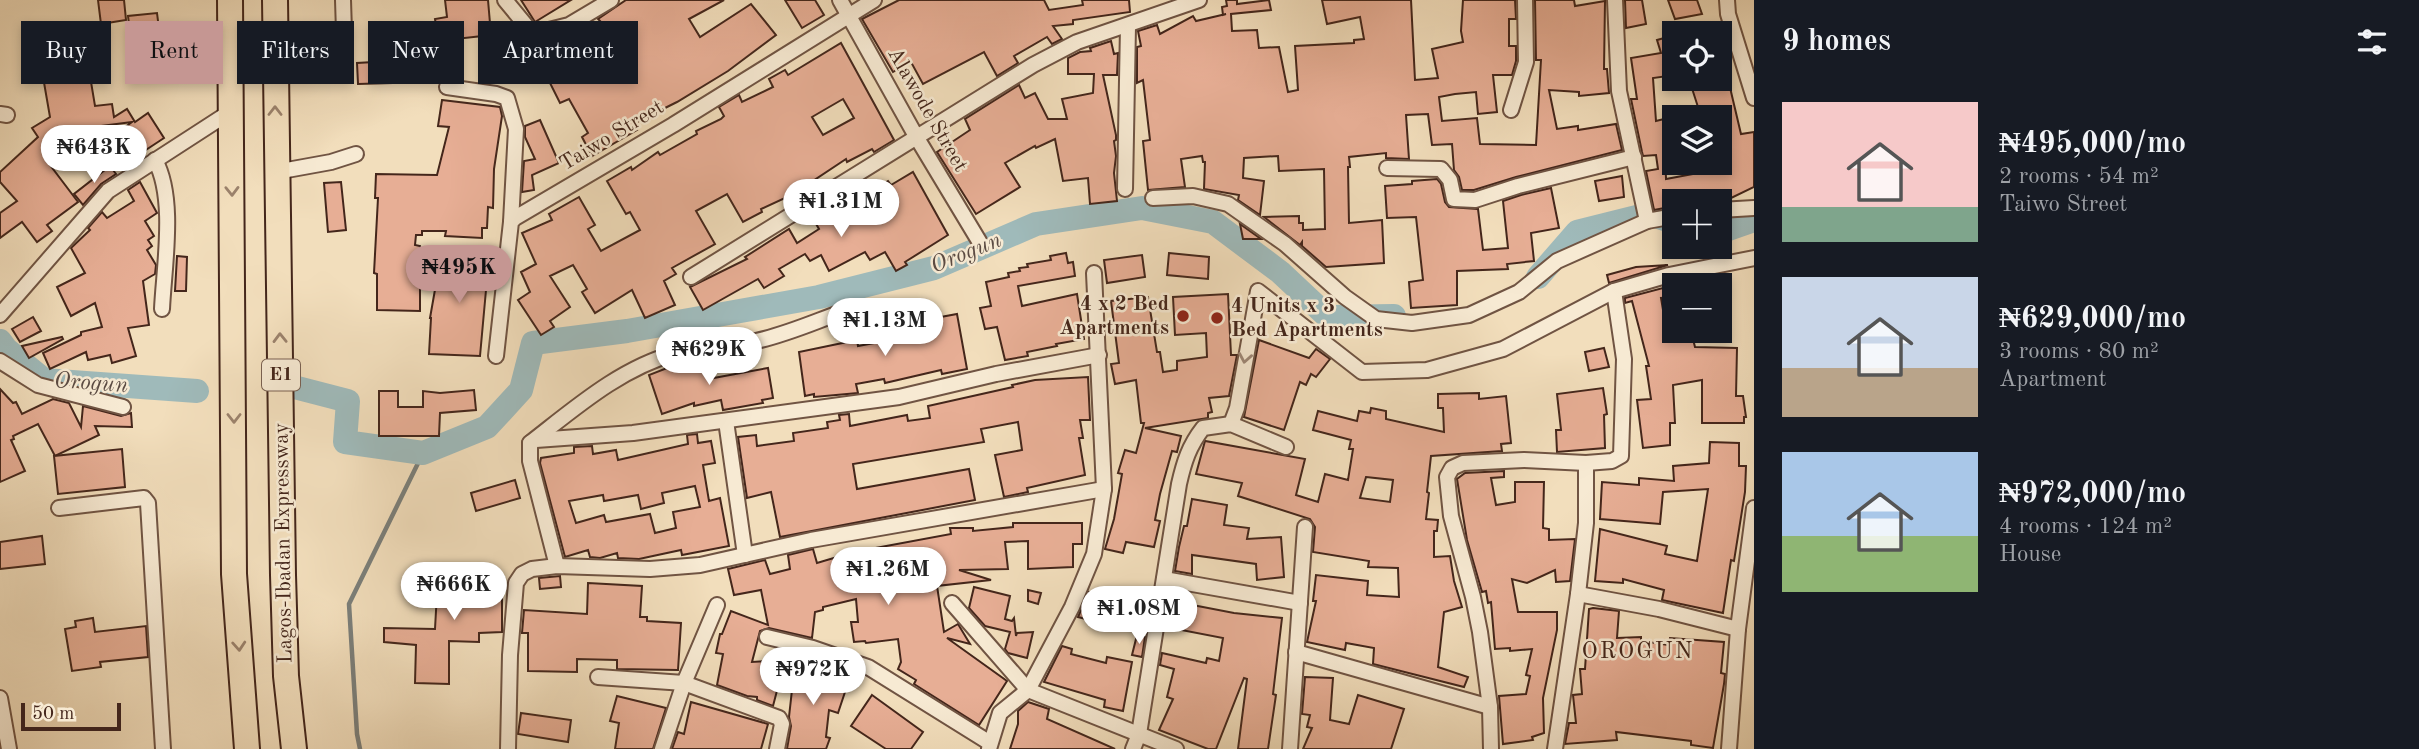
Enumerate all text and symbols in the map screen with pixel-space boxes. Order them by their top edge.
chip: Buy [21,21,111,84]
chip: Rent [125,21,223,84]
chip: Filters [237,21,354,84]
chip: New [368,21,464,84]
chip: Apartment [478,21,638,84]
map controls [1662,21,1732,343]
button: locate [1662,21,1732,91]
icon: filters [2353,23,2391,61]
text: 9 homes [1782,27,1891,57]
street label: Alawode Street [883,44,971,176]
street label: Taiwo Street [556,97,668,175]
one-way arrow [267,105,283,116]
button: layers [1662,105,1732,175]
pin: ₦643K [45,125,143,185]
text: ₦495,000/mo [1999,129,2186,159]
icon: home [1838,130,1922,214]
text: ₦643K [57,136,131,159]
text: 2 rooms · 54 m² [1999,165,2159,188]
pin: ₦1.31M [784,180,898,239]
one-way arrow [224,185,239,196]
button: + [1662,189,1732,259]
text: ₦1.31M [799,190,883,213]
text: Taiwo Street [1999,193,2127,216]
water label: Orogun [927,228,1005,278]
pin: ₦495K [410,246,508,305]
text: ₦495K [422,256,496,279]
button: − [1662,273,1732,343]
place label: 4 x 2 Bed Apartments [1059,294,1169,339]
place label: 4 Units x 3 Bed Apartments [1231,296,1383,341]
pin: ₦1.13M [828,298,942,358]
text: ₦629,000/mo [1999,304,2186,334]
icon: home [1838,305,1922,389]
marker: 4 x 2 Bed Apartments [1175,308,1191,324]
text: ₦1.13M [843,309,927,332]
marker: 4 Units x 3 Bed Apartments [1209,310,1225,326]
pin: ₦629K [660,328,758,387]
one-way arrow [272,333,288,343]
text: ₦629K [672,338,746,361]
text: 3 rooms · 80 m² [1999,340,2159,363]
one-way arrow [1239,352,1254,364]
road number: E1 [262,360,300,390]
text: Apartment [1999,368,2107,391]
water label: Orogun [53,369,129,398]
one-way arrow [226,413,242,424]
street label: Lagos-Ibadan Expressway [271,423,297,663]
text: ₦972,000/mo [1999,479,2186,509]
icon: home [1838,480,1922,564]
text: 4 rooms · 124 m² [1999,515,2172,538]
text: House [1999,543,2061,566]
pin: ₦1.26M [831,548,945,607]
text: ₦1.26M [846,558,930,581]
pin: ₦666K [405,562,503,622]
text: ₦666K [417,573,491,596]
pin: ₦1.08M [1082,586,1196,646]
text: ₦1.08M [1097,597,1181,620]
one-way arrow [232,640,247,651]
district label: OROGUN [1582,640,1694,663]
pin: ₦972K [764,648,862,707]
text: ₦972K [776,658,850,681]
scale bar [21,700,121,732]
text: 50 m [32,705,74,724]

